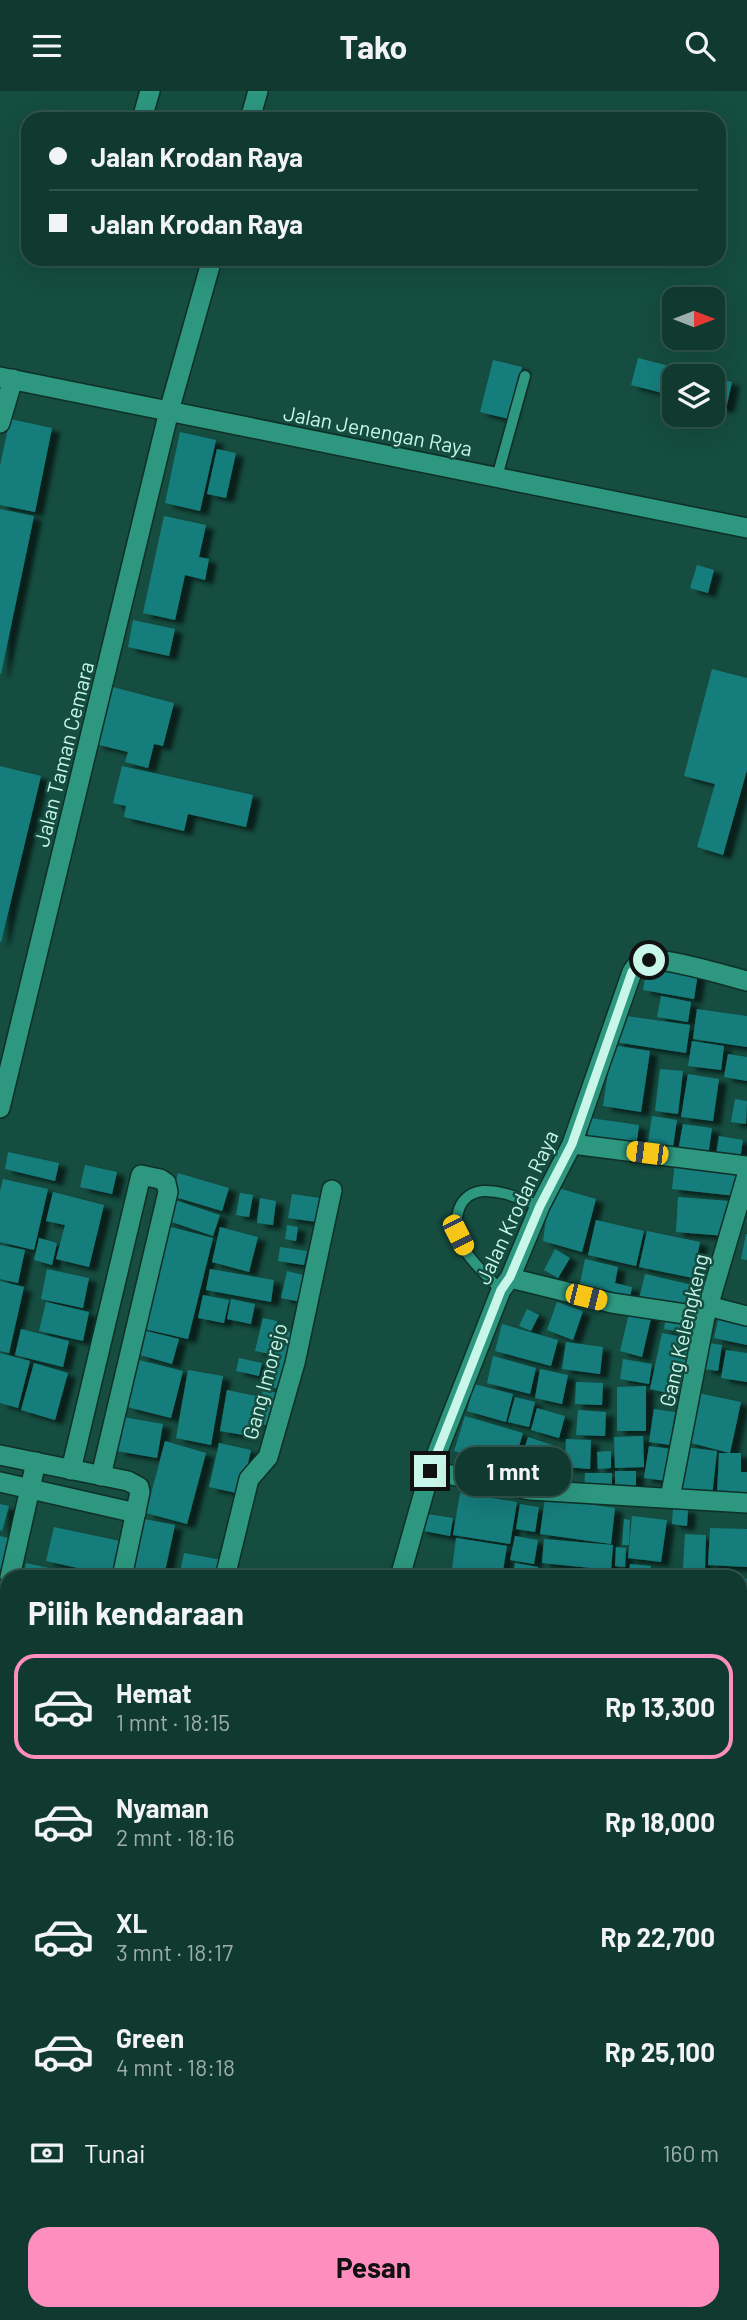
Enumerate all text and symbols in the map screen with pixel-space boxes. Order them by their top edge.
icon: menu [28,27,66,65]
text: Tako [340,27,407,65]
icon: search [681,27,719,65]
text: Jalan Krodan Raya [91,141,303,172]
text: Jalan Krodan Raya [91,208,303,239]
north arrow [662,287,724,350]
map controls [662,287,725,427]
button: layers [662,364,725,427]
street label: Jalan Jenengan Raya [281,399,475,461]
street label: Jalan Taman Cemara [28,659,98,849]
route start [633,944,665,976]
street label: Jalan Krodan Raya [469,1126,563,1288]
car [625,1140,670,1166]
car [440,1212,477,1258]
street label: Gang Kelengkeng [653,1251,713,1409]
car [564,1282,609,1312]
street label: Gang Imorejo [236,1320,292,1442]
callout: 1 mnt [454,1447,570,1495]
route end [414,1455,446,1487]
text: 1 mnt [486,1457,540,1485]
text: Pilih kendaraan [28,1593,244,1631]
icon: car [32,1675,95,1738]
text: Hemat [116,1677,192,1708]
text: Rp 13,300 [605,1691,715,1722]
text: 1 mnt · 18:15 [116,1708,230,1736]
icon: car [32,1790,95,1853]
text: Nyaman [116,1792,209,1823]
text: Rp 18,000 [605,1806,715,1837]
text: 2 mnt · 18:16 [116,1823,234,1851]
icon: car [32,1905,95,1968]
text: XL [116,1907,147,1938]
text: Rp 22,700 [601,1921,715,1952]
text: 3 mnt · 18:17 [116,1938,233,1966]
icon: car [32,2020,95,2083]
text: Green [116,2022,184,2053]
text: Rp 25,100 [605,2036,715,2067]
text: 4 mnt · 18:18 [116,2053,235,2081]
icon: cash [28,2134,66,2172]
text: Tunai [84,2137,146,2168]
text: 160 m [662,2139,719,2167]
button: Pesan [28,2227,719,2307]

